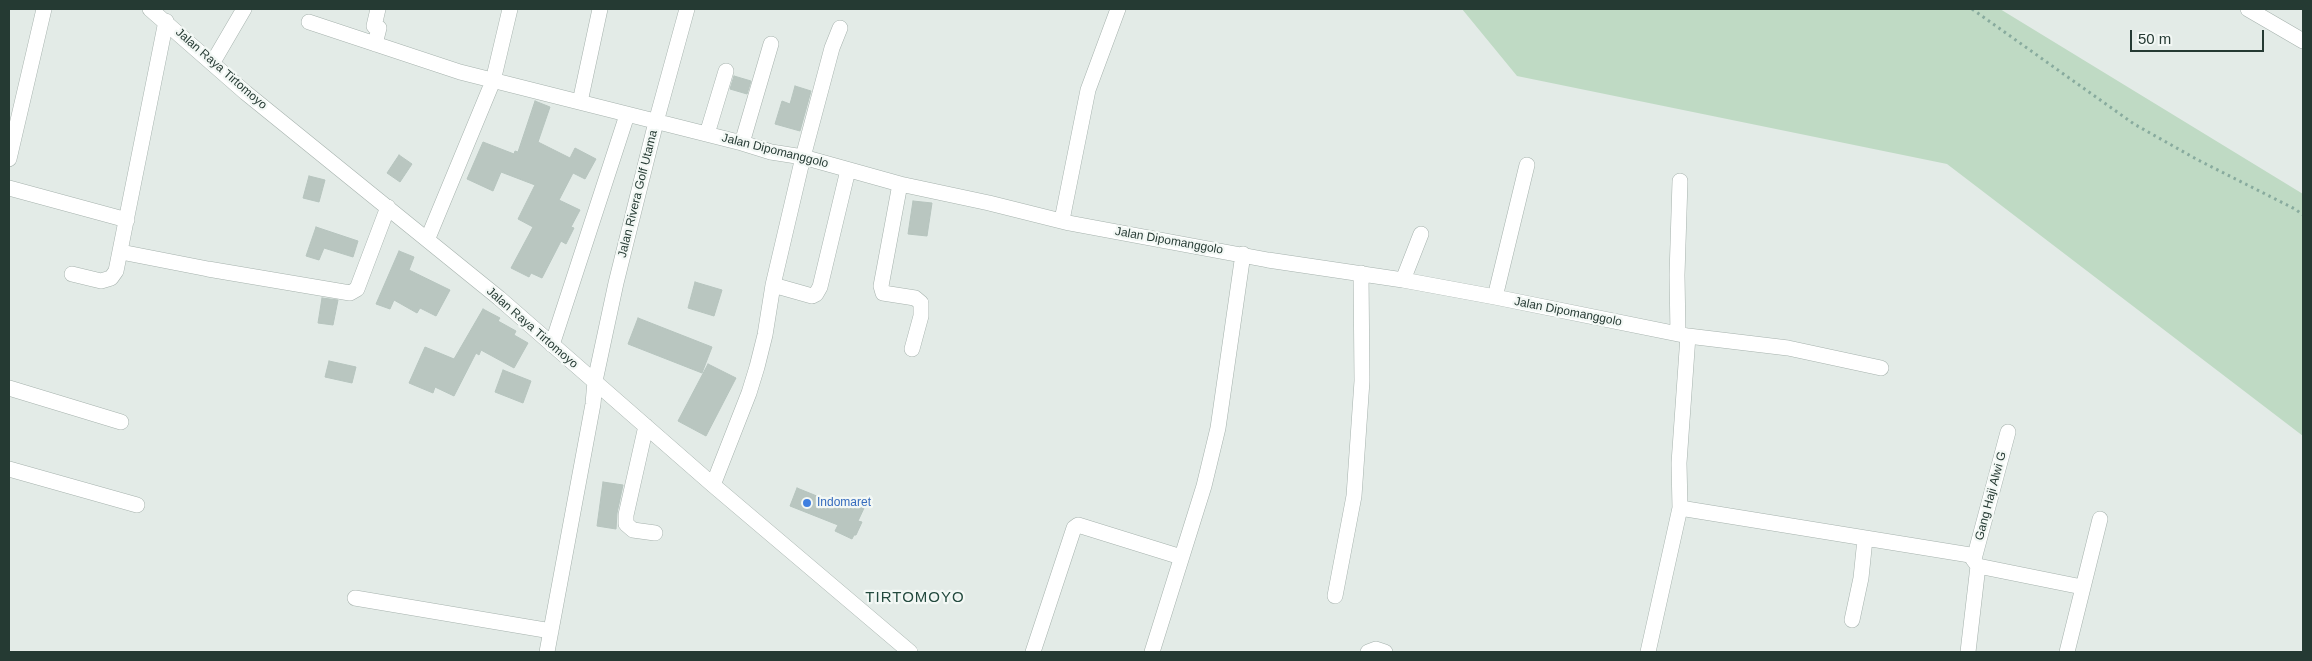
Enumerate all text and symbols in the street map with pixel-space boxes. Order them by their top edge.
scale bar [2132,20,2266,52]
street label: Jalan Raya Tirtomoyo [172,25,270,113]
text: 50 m [2138,30,2171,47]
street label: Jalan Rivera Golf Utama [615,129,661,259]
street label: Jalan Dipomanggolo [720,131,830,171]
street label: Jalan Dipomanggolo [1114,224,1224,258]
street label: Jalan Raya Tirtomoyo [483,284,581,372]
street label: Jalan Dipomanggolo [1513,294,1623,330]
street label: Gang Haji Alwi G [1972,450,2010,542]
place label: Indomaret [817,496,871,510]
marker: Indomaret [801,497,813,509]
district label: TIRTOMOYO [864,589,966,607]

